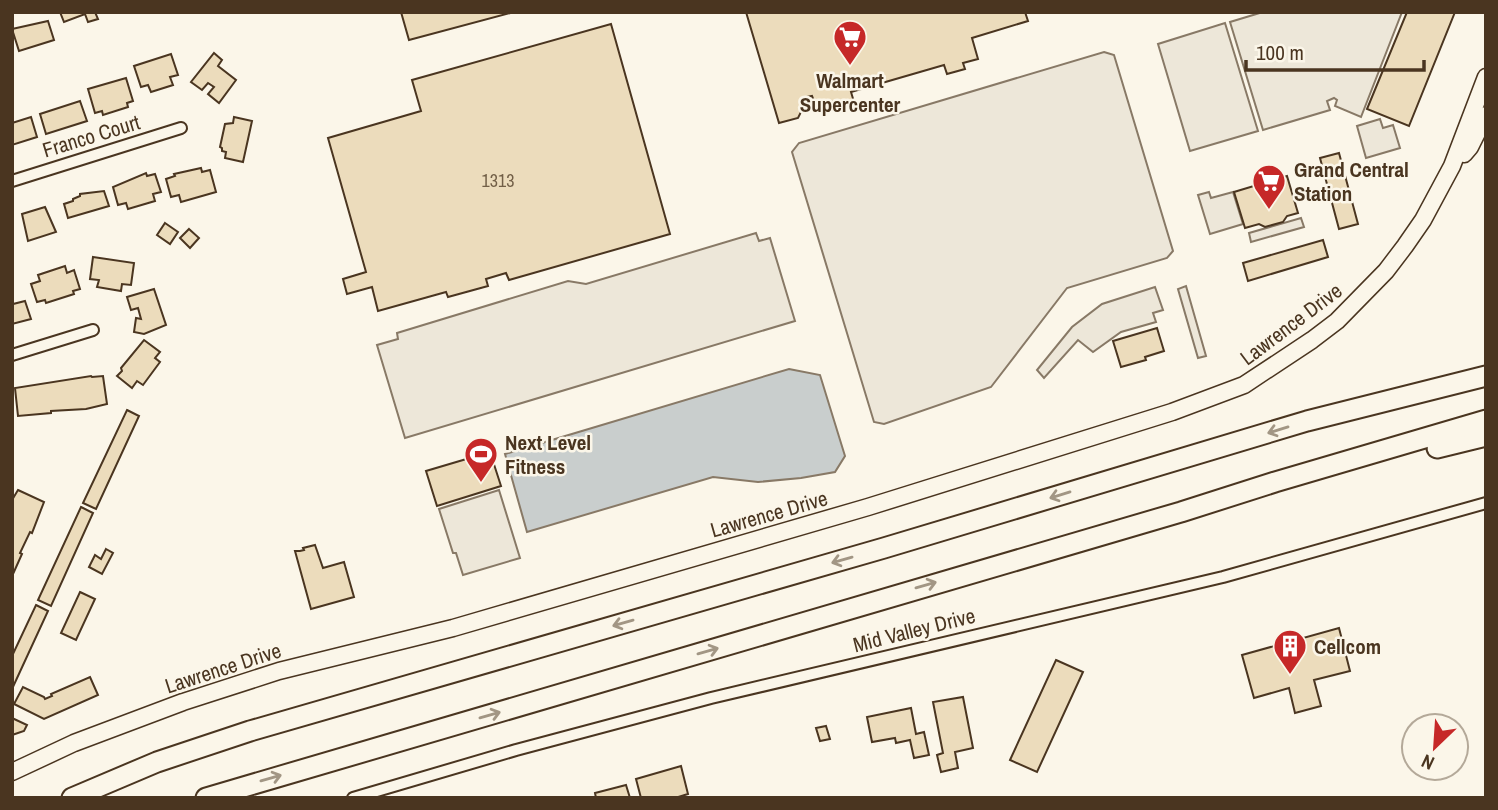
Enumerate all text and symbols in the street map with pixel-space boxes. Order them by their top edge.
supermarket icon: Walmart Supercenter [831,18,869,67]
scale bar [1246,28,1424,72]
text: 100 m [1256,38,1304,67]
place label: Walmart Supercenter [800,66,901,119]
street label: Franco Court [39,107,143,165]
place label: Grand Central Station [1294,155,1409,208]
supermarket icon: Grand Central Station [1250,162,1288,211]
house number: 1313 [482,168,514,193]
street label: Lawrence Drive [1234,276,1348,372]
one-way arrow [1267,424,1289,437]
place label: Next Level Fitness [505,428,591,481]
sports icon: Next Level Fitness [462,435,500,484]
street label: Lawrence Drive [707,483,831,545]
one-way arrow [1049,490,1071,503]
one-way arrow [831,555,853,568]
one-way arrow [915,578,937,591]
street label: Mid Valley Drive [850,601,978,659]
one-way arrow [612,617,634,630]
building icon: Cellcom [1271,627,1309,676]
place label: Cellcom [1314,632,1381,661]
street label: Lawrence Drive [161,636,285,700]
one-way arrow [697,643,719,656]
one-way arrow [479,708,501,721]
north arrow [1400,712,1470,782]
text: N [1417,748,1438,777]
one-way arrow [259,771,282,784]

